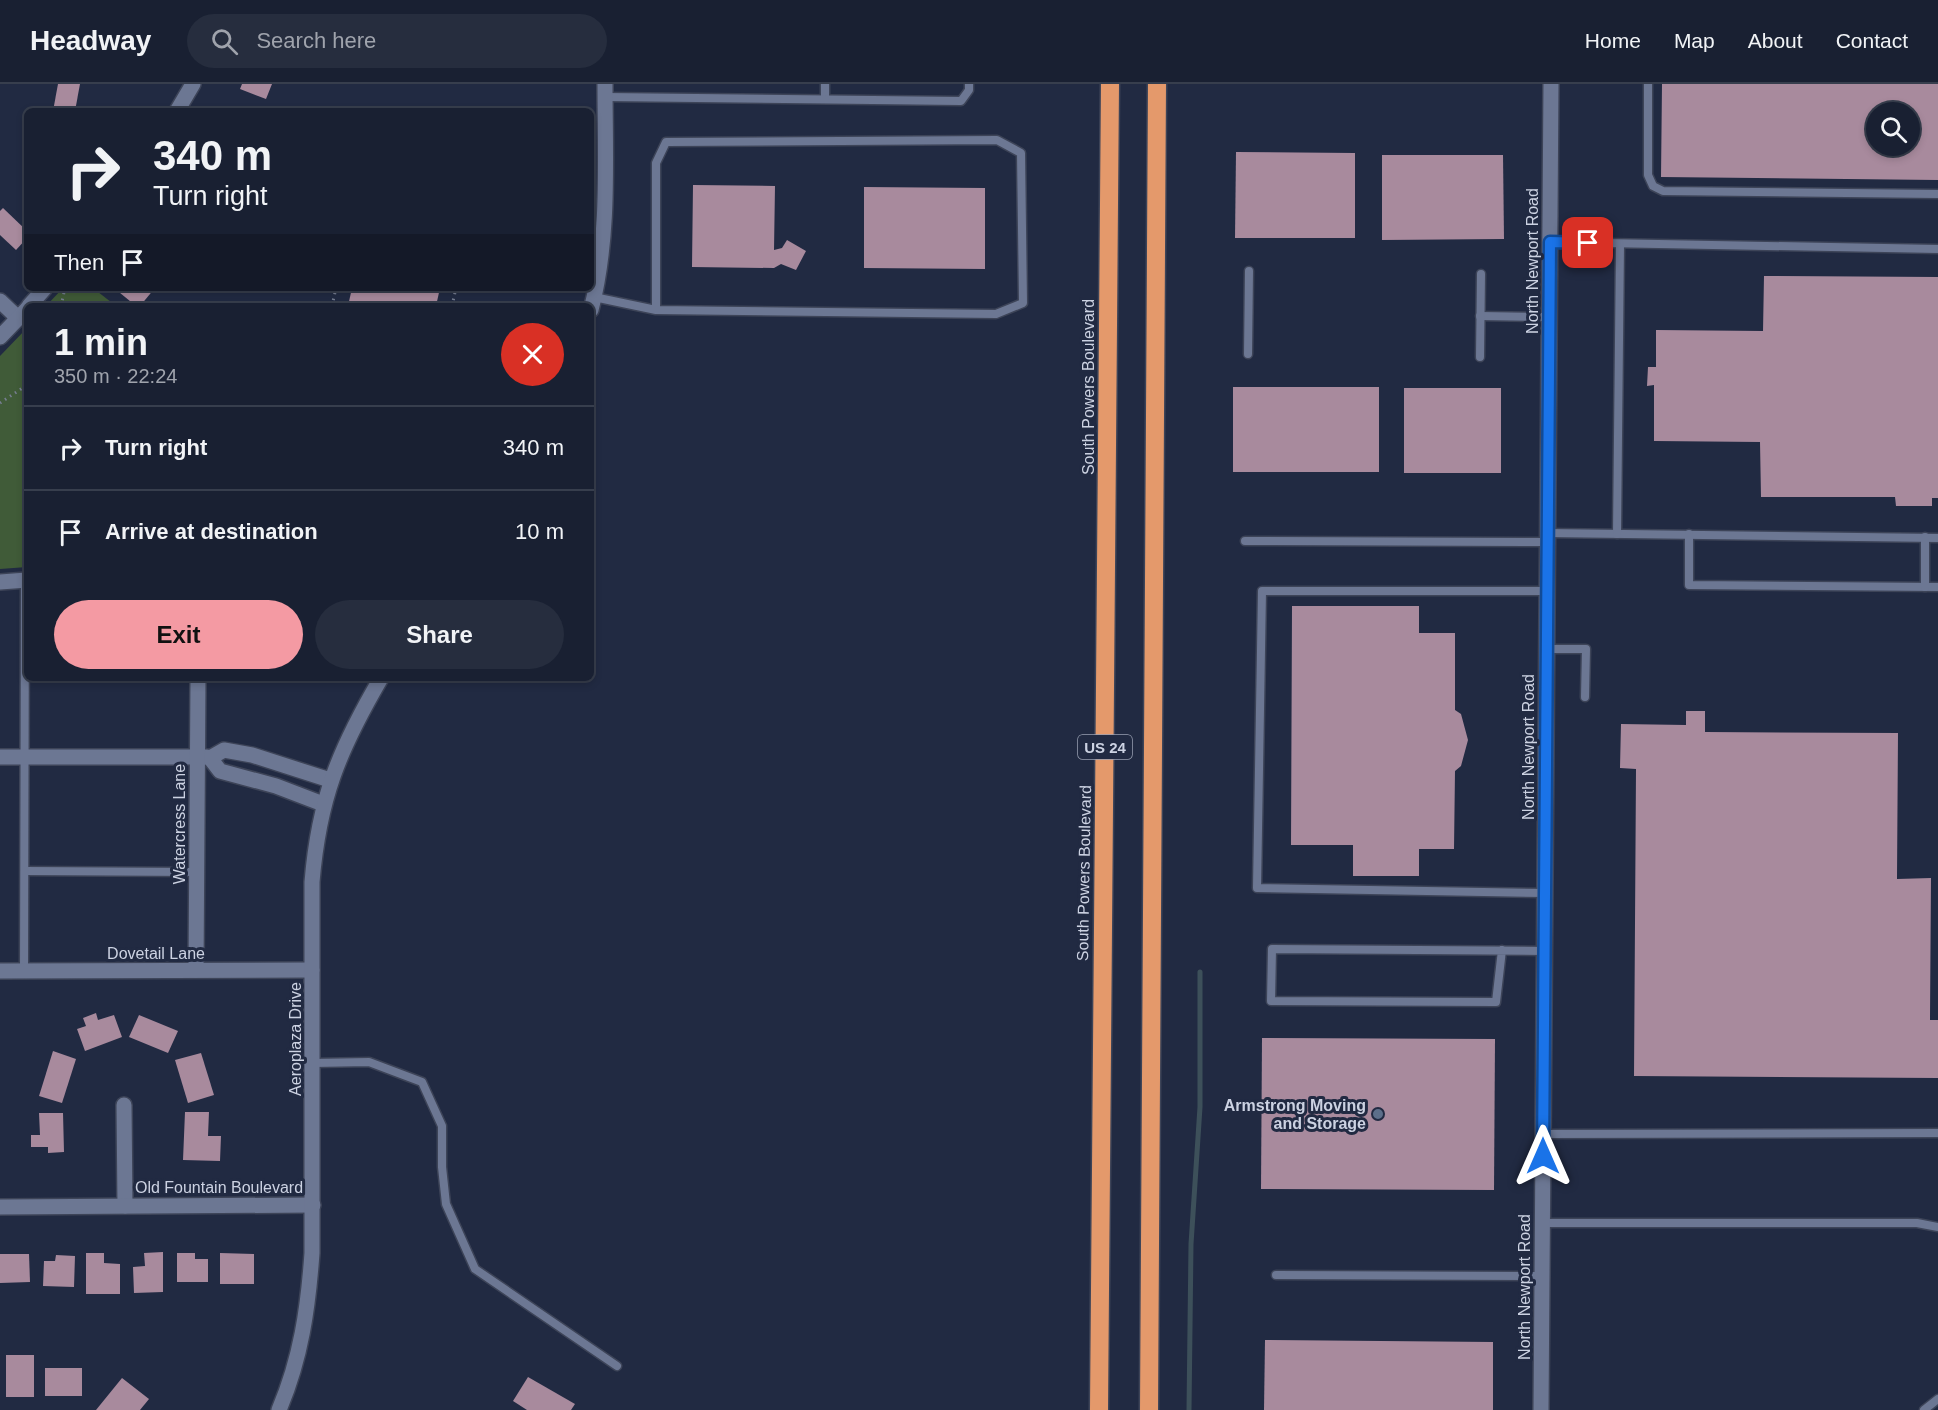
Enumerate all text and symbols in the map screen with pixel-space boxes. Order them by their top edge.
search box [187,14,607,68]
text: Headway [30,25,151,56]
icon: search [208,25,241,58]
text: Search here [256,28,376,53]
text: Home [1585,29,1641,52]
text: Map [1674,29,1715,52]
text: About [1748,29,1803,52]
text: Contact [1836,29,1908,52]
map controls [1866,102,1920,156]
button: search [1866,102,1920,156]
icon: right [54,132,132,210]
text: 340 m [153,132,272,179]
text: Turn right [153,181,268,211]
street label: North Newport Road [1524,188,1541,334]
pin [1562,217,1613,268]
icon: arrive [1571,226,1604,259]
icon: arrive [116,246,149,279]
text: Then [54,250,104,275]
street label: South Powers Boulevard [1080,299,1097,475]
text: 1 min [54,322,148,363]
button: close [501,323,564,386]
text: 350 m · 22:24 [54,365,177,387]
icon: right [54,432,87,465]
text: Turn right [105,435,207,460]
text: 340 m [503,435,564,460]
icon: arrive [54,516,87,549]
text: Arrive at destination [105,519,318,544]
text: 10 m [515,519,564,544]
button: Exit [54,600,303,669]
button: Share [315,600,564,669]
street label: North Newport Road [1520,674,1537,820]
road number: US 24 [1078,735,1132,759]
street label: Watercress Lane [171,764,188,884]
street label: South Powers Boulevard [1074,785,1094,961]
street label: Dovetail Lane [107,945,205,962]
street label: Aeroplaza Drive [287,982,304,1096]
place label: Armstrong Moving and Storage [1224,1097,1366,1132]
marker: Armstrong Moving and Storage [1371,1107,1385,1121]
position arrow [1511,1124,1575,1188]
street label: Old Fountain Boulevard [135,1179,303,1196]
street label: North Newport Road [1516,1214,1533,1360]

